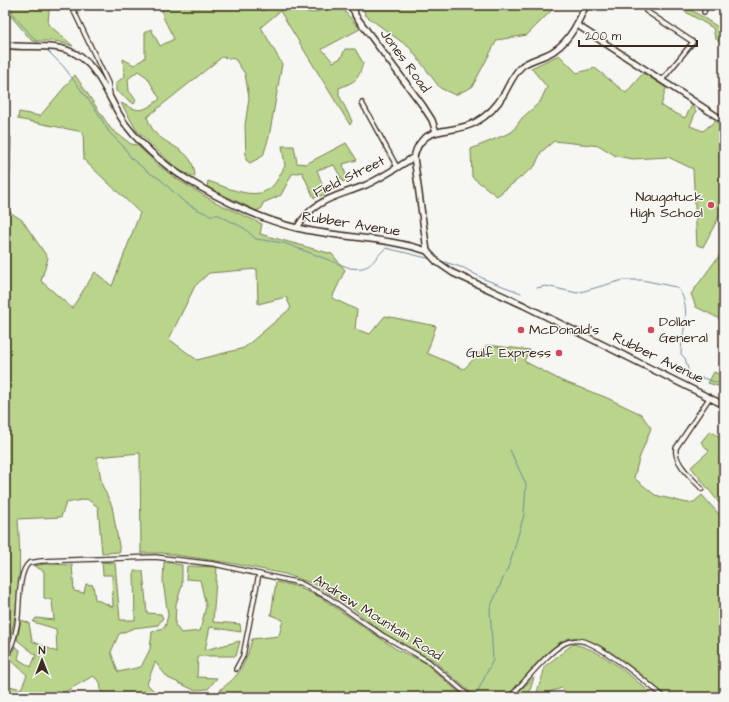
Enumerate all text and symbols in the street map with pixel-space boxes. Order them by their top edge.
scale bar [579,22,697,48]
street label: Jones Road [375,25,435,97]
text: 200 m [585,28,622,45]
street label: Field Street [310,151,389,203]
place label: Naugatuck High School [630,187,703,223]
marker: Naugatuck High School [706,200,716,210]
street label: Rubber Avenue [300,206,402,242]
place label: Dollar General [659,312,708,348]
place label: McDonald's [529,320,599,340]
marker: McDonald's [516,325,526,335]
marker: Dollar General [646,325,656,335]
street label: Rubber Avenue [609,327,707,389]
place label: Gulf Express [466,343,551,363]
marker: Gulf Express [554,348,564,358]
street label: Andrew Mountain Road [310,570,446,666]
north arrow [22,640,62,680]
text: N [39,643,46,658]

